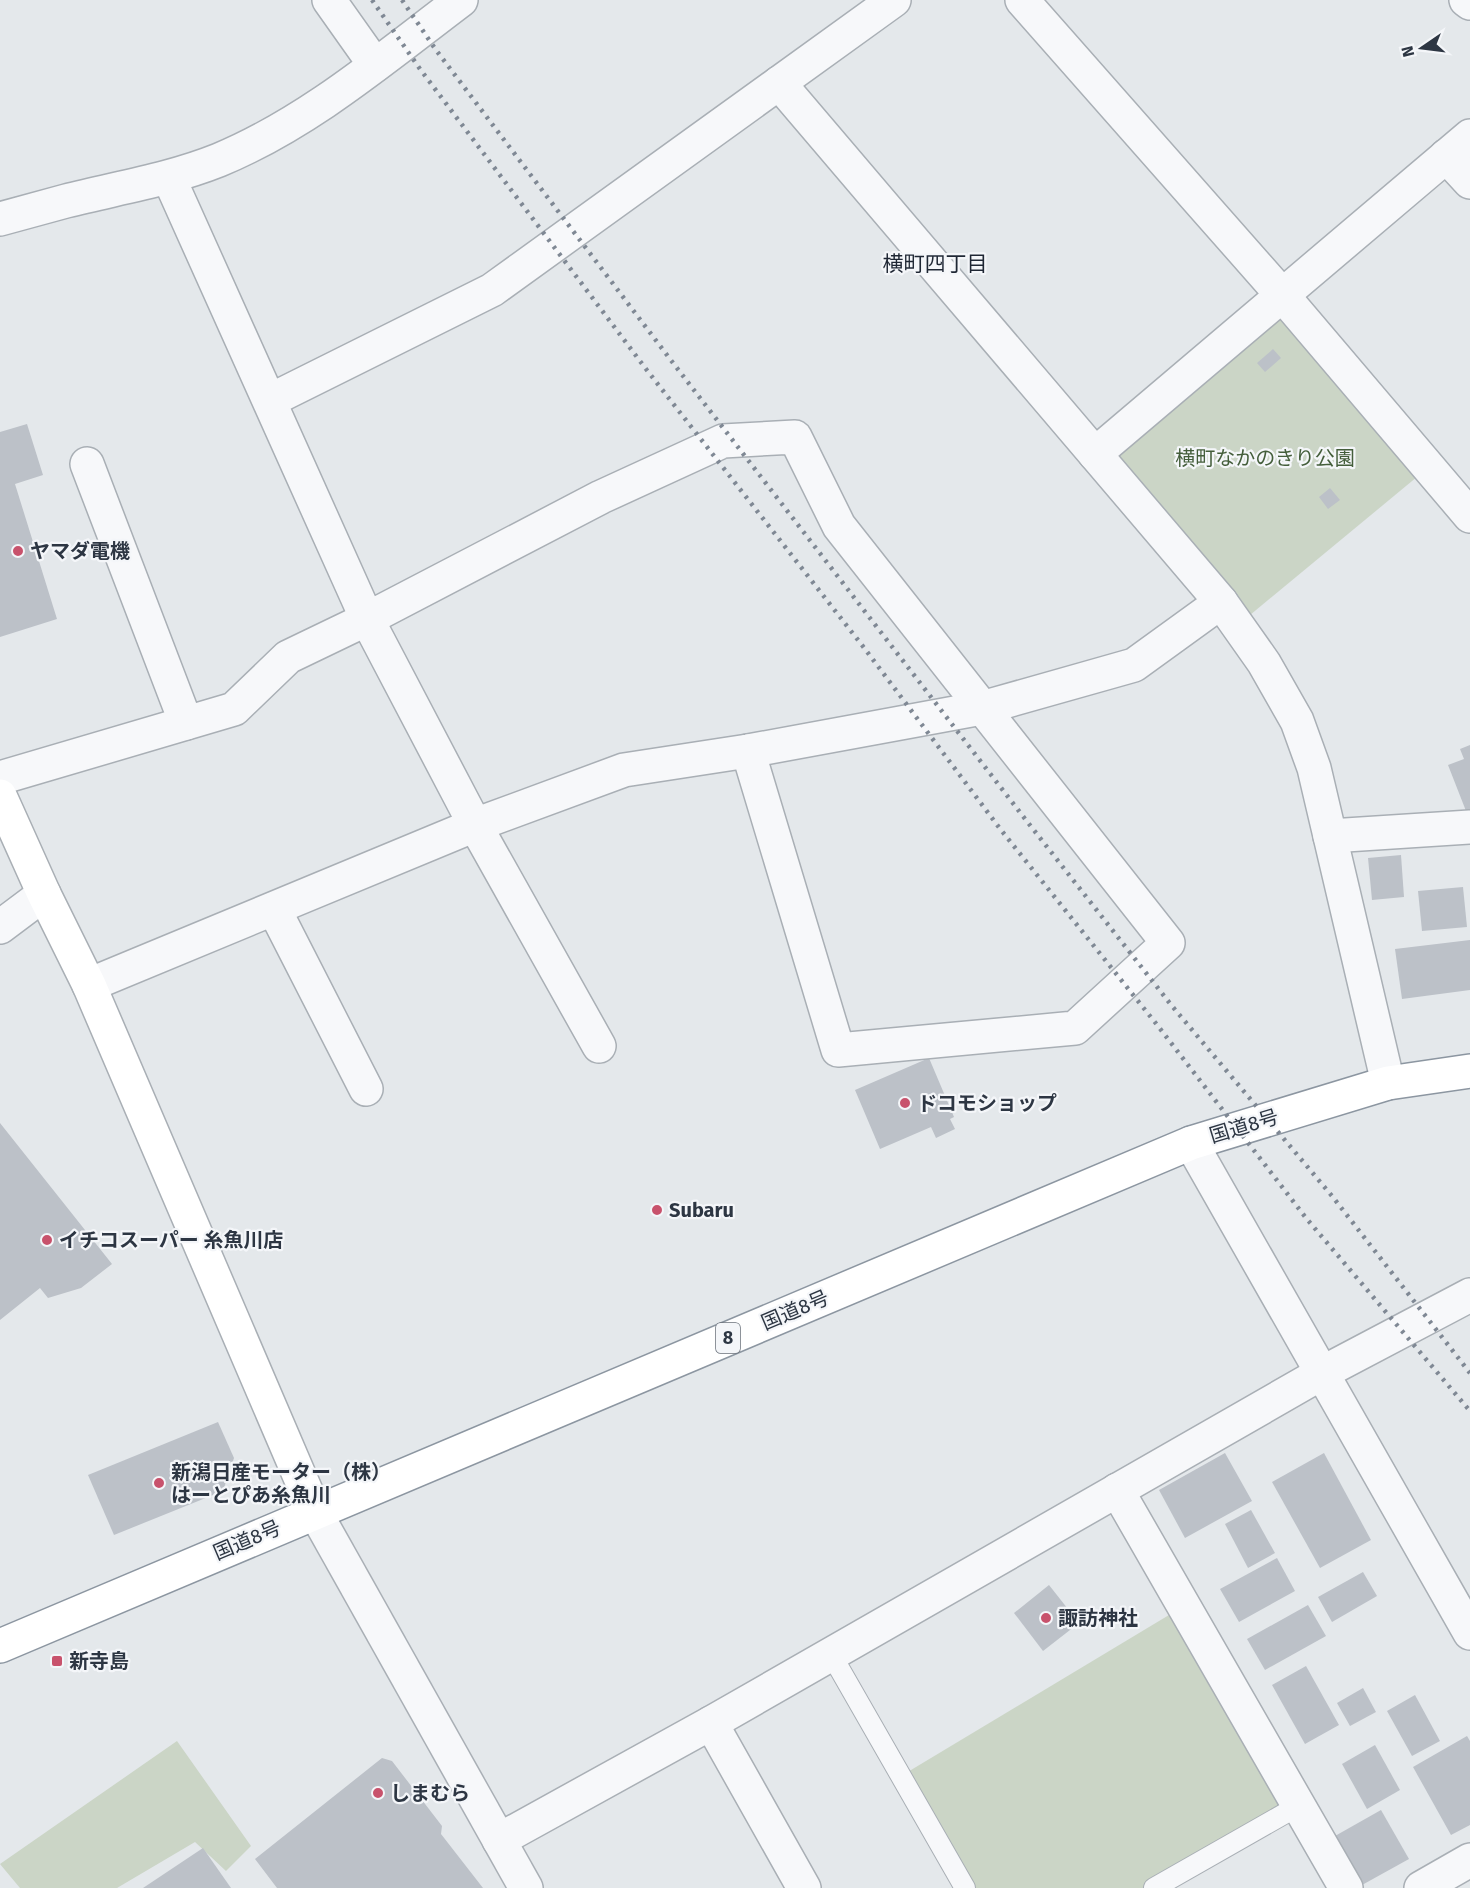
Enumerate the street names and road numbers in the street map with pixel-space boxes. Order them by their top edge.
street label: 国道8号 [1207,1104,1281,1148]
street label: 国道8号 [758,1285,832,1335]
road number: 8 [716,1323,740,1353]
street label: 国道8号 [210,1515,284,1565]

